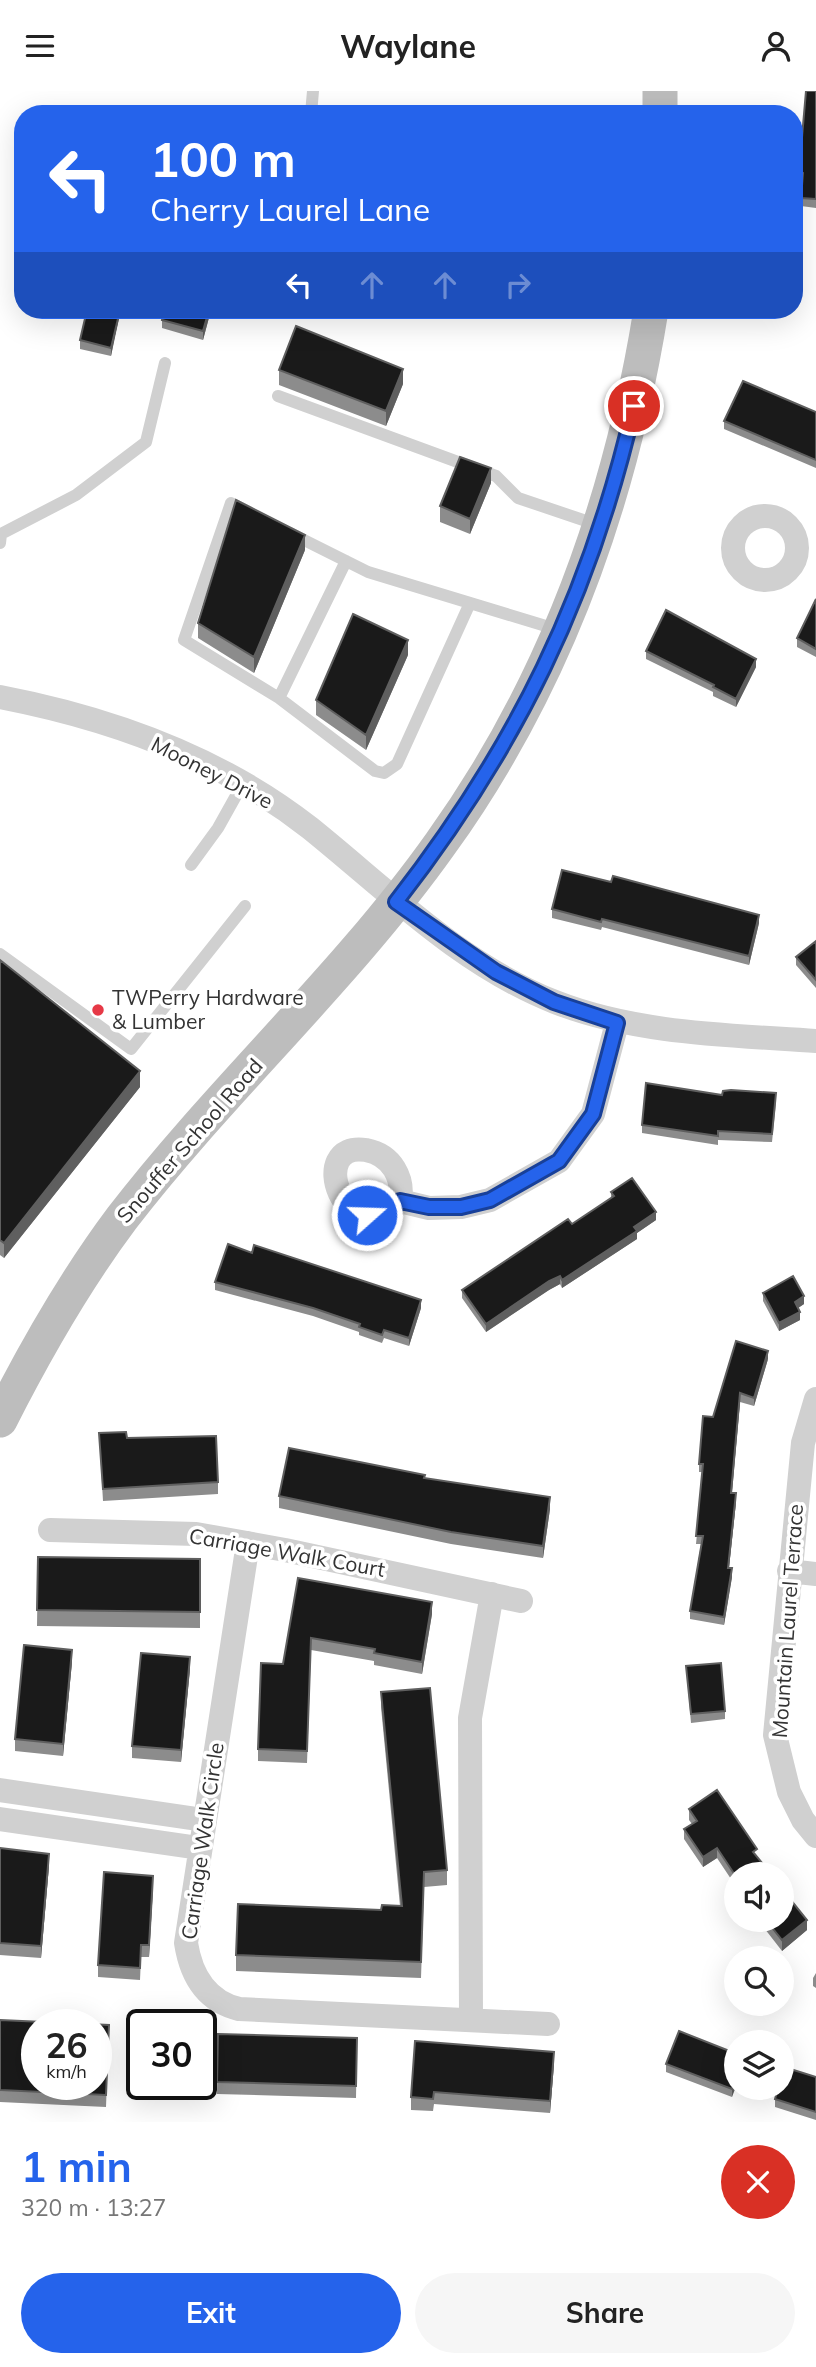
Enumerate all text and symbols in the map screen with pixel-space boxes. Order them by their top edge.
text: Waylane [340,26,476,66]
icon: menu [21,27,59,65]
icon: person [757,27,795,65]
text: 100 m [150,128,296,189]
icon: left [35,133,126,224]
text: Cherry Laurel Lane [150,189,430,229]
icon: left [280,266,318,304]
icon: ahead [353,266,391,304]
icon: ahead [426,266,464,304]
icon: right [499,266,537,304]
pin [604,376,664,436]
icon: arrive [615,387,653,425]
street label: Mooney Drive [147,730,278,814]
place label: TWPerry Hardware & Lumber [112,984,304,1034]
marker: TWPerry Hardware & Lumber [90,1002,106,1018]
street label: Snouffer School Road [111,1053,268,1228]
position arrow [330,1178,404,1252]
street label: Mountain Laurel Terrace [766,1503,808,1739]
street label: Carriage Walk Court [187,1522,387,1582]
street label: Carriage Walk Circle [175,1741,229,1941]
map controls [724,1862,794,2100]
button: sound [724,1862,794,1932]
button: search [724,1946,794,2016]
speed limit sign: 30 [126,2009,217,2100]
text: 26 [45,2023,88,2067]
button: layers [724,2030,794,2100]
text: km/h [46,2060,87,2083]
text: 1 min [21,2140,132,2193]
button: close [721,2145,795,2219]
text: 320 m · 13:27 [21,2193,166,2222]
button: Exit [21,2273,401,2353]
button: Share [415,2273,795,2353]

